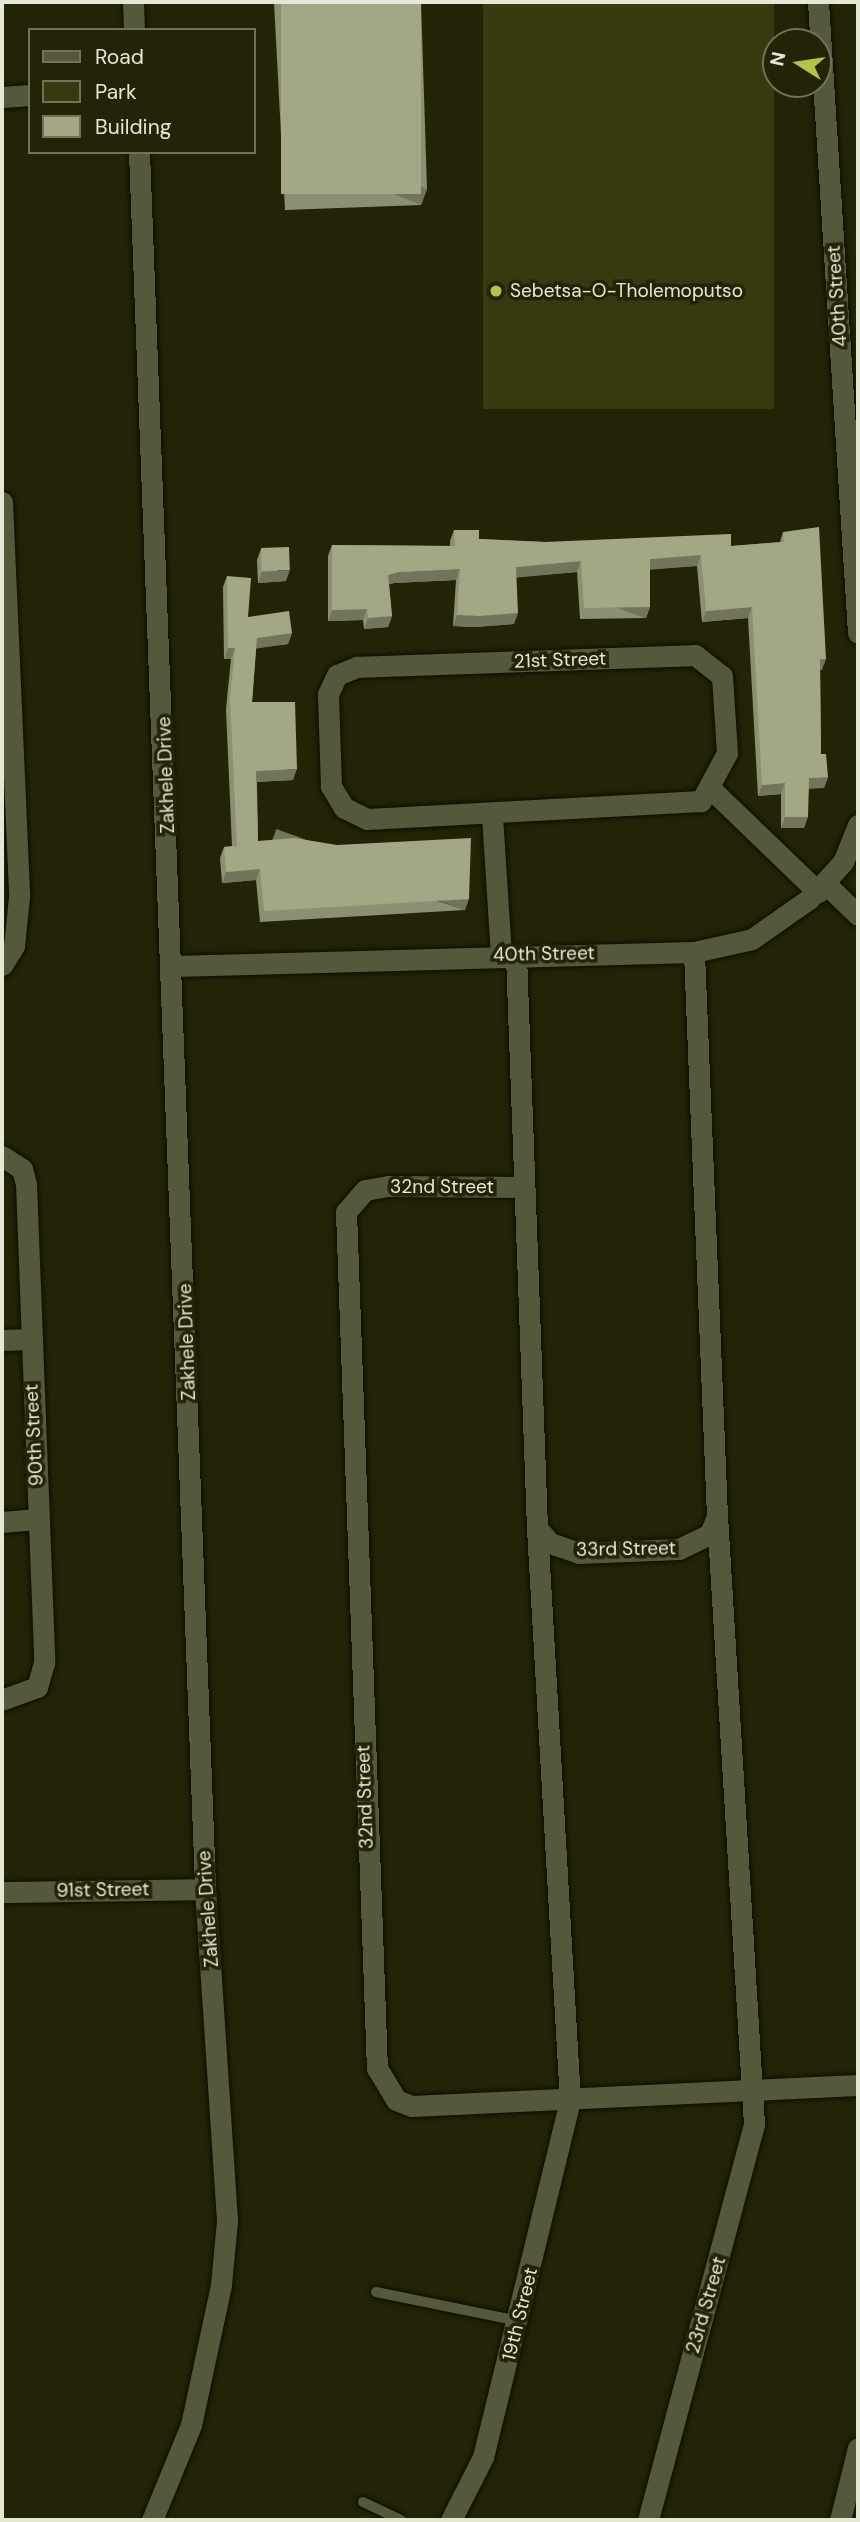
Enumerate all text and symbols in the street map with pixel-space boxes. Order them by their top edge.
legend [28,28,256,154]
north arrow [762,28,832,98]
text: Road [95,43,144,71]
text: N [764,50,792,68]
text: Park [95,78,136,106]
text: Building [95,113,171,141]
street label: 40th Street [822,244,852,348]
place label: Sebetsa-O-Tholemoputso [510,280,743,302]
marker: Sebetsa-O-Tholemoputso [488,283,504,299]
street label: 21st Street [513,647,607,673]
street label: Zakhele Drive [153,716,179,834]
street label: 40th Street [493,942,595,966]
street label: 32nd Street [390,1176,494,1198]
street label: Zakhele Drive [174,1283,200,1401]
street label: 90th Street [20,1383,48,1487]
street label: 33rd Street [576,1537,676,1561]
street label: 32nd Street [352,1745,378,1849]
street label: Zakhele Drive [193,1850,223,1968]
street label: 91st Street [56,1878,150,1902]
street label: 23rd Street [681,2254,731,2356]
street label: 19th Street [497,2265,543,2363]

